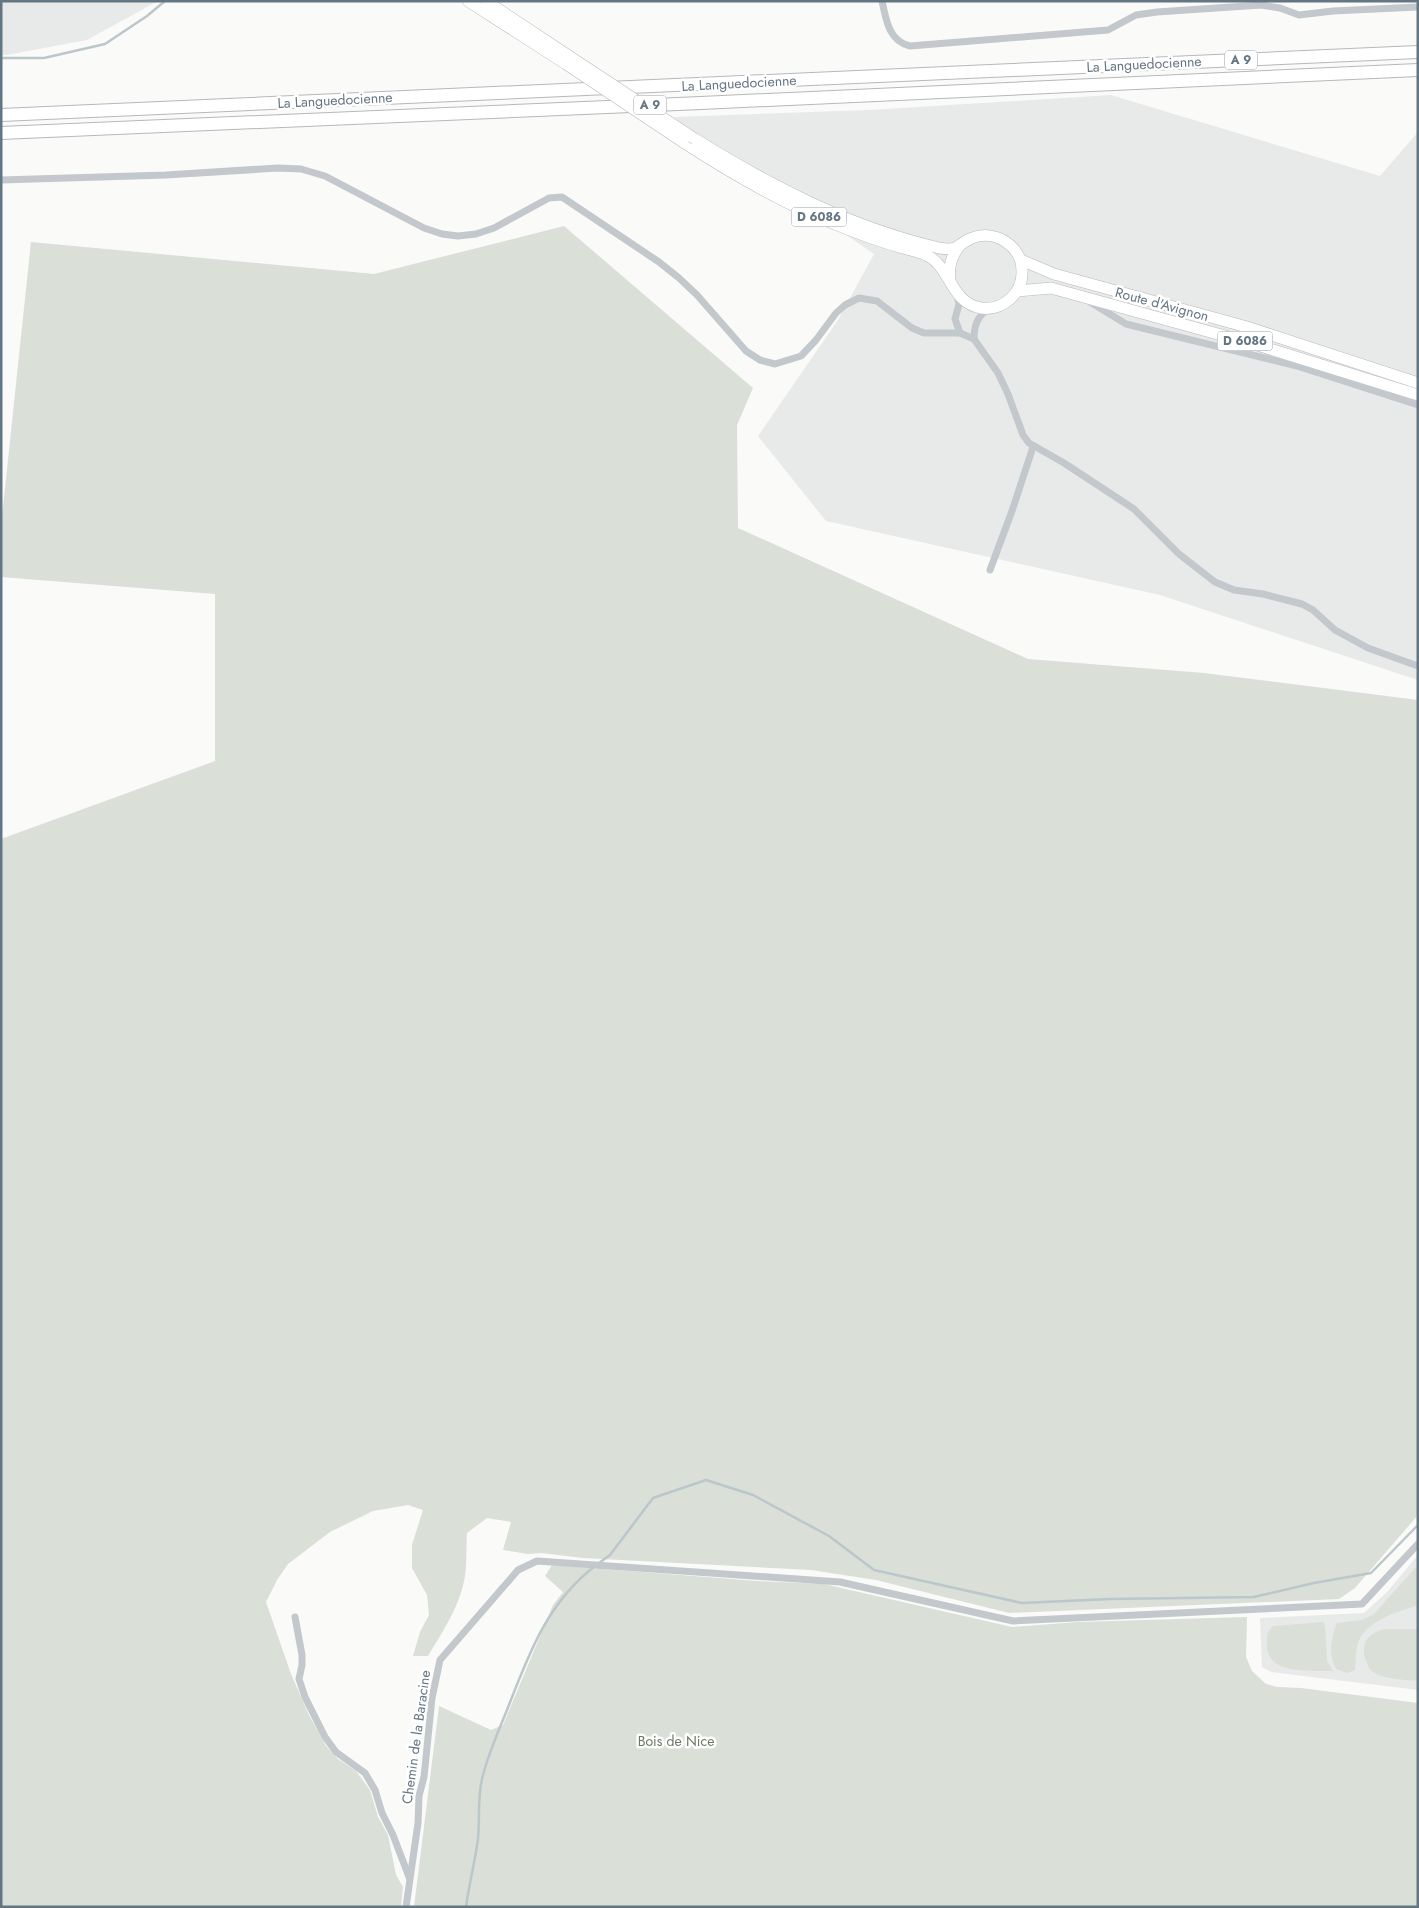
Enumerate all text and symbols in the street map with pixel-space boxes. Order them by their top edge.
road number: A 9 [1225,50,1257,70]
street label: La Languedocienne [1086,51,1202,77]
street label: La Languedocienne [681,70,797,96]
street label: La Languedocienne [277,87,393,113]
road number: A 9 [634,96,666,114]
road number: D 6086 [792,208,846,226]
street label: Route d'Avignon [1113,282,1211,326]
road number: D 6086 [1218,332,1272,351]
street label: Chemin de la Baracine [397,1669,435,1805]
park label: Bois de Nice [638,1731,714,1751]

